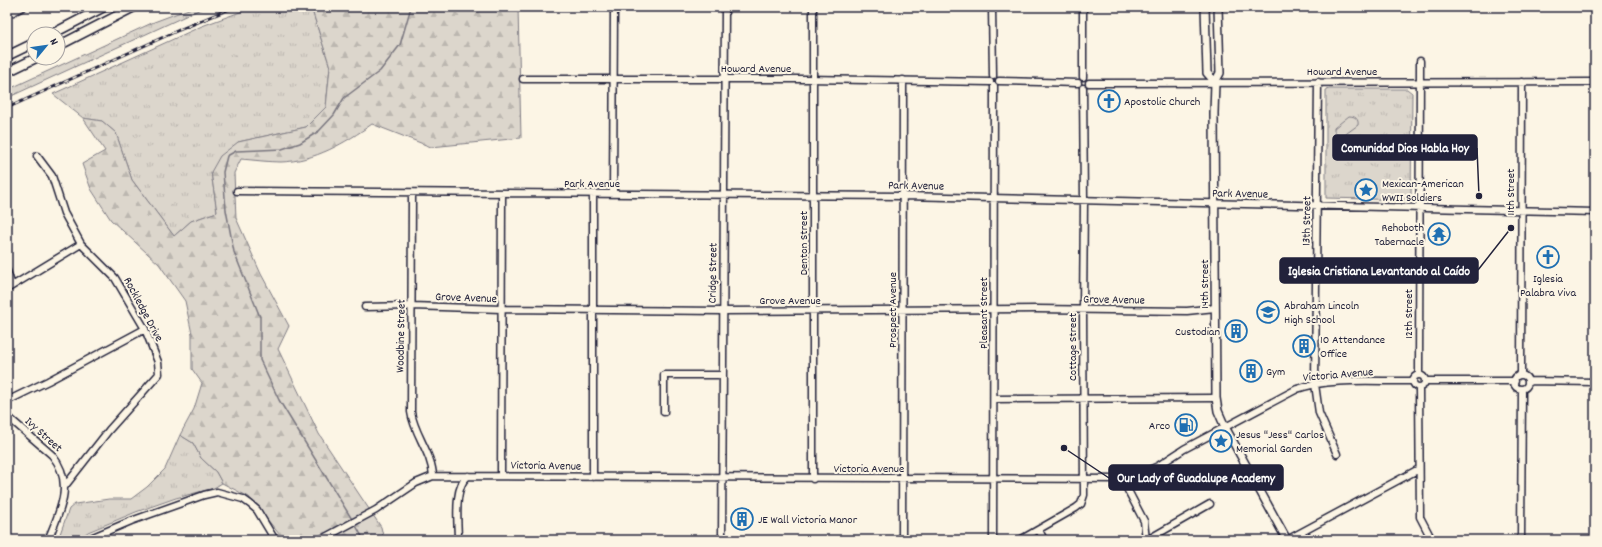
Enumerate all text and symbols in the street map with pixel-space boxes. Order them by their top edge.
north arrow [26,26,66,66]
text: N [45,36,62,49]
street label: Howard Avenue [721,61,791,78]
street label: Howard Avenue [1307,64,1377,81]
church icon: Apostolic Church [1096,88,1122,114]
place label: Apostolic Church [1124,94,1200,111]
callout: Comunidad Dios Habla Hoy [1333,135,1477,160]
text: Comunidad Dios Habla Hoy [1341,140,1470,159]
street label: 11th Street [1503,168,1520,216]
street label: Park Avenue [564,176,620,193]
place label: Mexican-American WWII Soldiers [1382,176,1464,207]
place icon: Mexican-American WWII Soldiers [1353,177,1379,203]
street label: Park Avenue [888,178,944,195]
street label: Park Avenue [1212,186,1268,203]
street label: 13th Street [1299,195,1316,246]
street label: Denton Street [796,210,813,275]
place label: Rehoboth Tabernacle [1375,220,1424,251]
temple icon: Rehoboth Tabernacle [1426,221,1452,247]
street label: Cridge Street [704,242,723,303]
church icon: Iglesia Palabra Viva [1535,244,1561,270]
callout: Iglesia Cristiana Levantando al Caído [1280,258,1478,283]
street label: 14th Street [1197,259,1214,309]
text: Iglesia Cristiana Levantando al Caído [1288,263,1470,282]
place label: Iglesia Palabra Viva [1520,271,1576,302]
street label: Prospect Avenue [885,272,902,348]
street label: Rockledge Drive [118,274,167,345]
street label: Pleasant Street [976,277,993,349]
street label: Grove Avenue [435,289,497,308]
street label: 12th Street [1401,289,1418,339]
street label: Grove Avenue [1083,291,1145,310]
street label: Grove Avenue [759,293,821,310]
place label: Abraham Lincoln High School [1284,298,1360,329]
street label: Woodbine Street [392,299,411,373]
school or university icon: Abraham Lincoln High School [1255,299,1281,325]
street label: Cottage Street [1065,312,1082,381]
building icon: Custodian [1223,318,1249,344]
place label: Custodian [1175,324,1220,341]
place label: 10 Attendance Office [1320,332,1385,363]
building icon: 10 Attendance Office [1291,333,1317,359]
building icon: Gym [1238,358,1264,384]
place label: Gym [1266,364,1285,381]
street label: Victoria Avenue [1302,364,1374,387]
fuel station icon: Arco [1173,412,1199,438]
street label: Ivy Street [20,414,66,457]
place label: Arco [1149,418,1170,435]
place label: Jesus "Jess" Carlos Memorial Garden [1236,427,1324,458]
place icon: Jesus "Jess" Carlos Memorial Garden [1208,428,1234,454]
street label: Victoria Avenue [511,457,581,476]
street label: Victoria Avenue [834,461,904,478]
callout: Our Lady of Guadalupe Academy [1109,465,1283,490]
text: Our Lady of Guadalupe Academy [1117,470,1276,489]
building icon: JE Wall Victoria Manor [729,506,755,532]
place label: JE Wall Victoria Manor [758,512,858,529]

